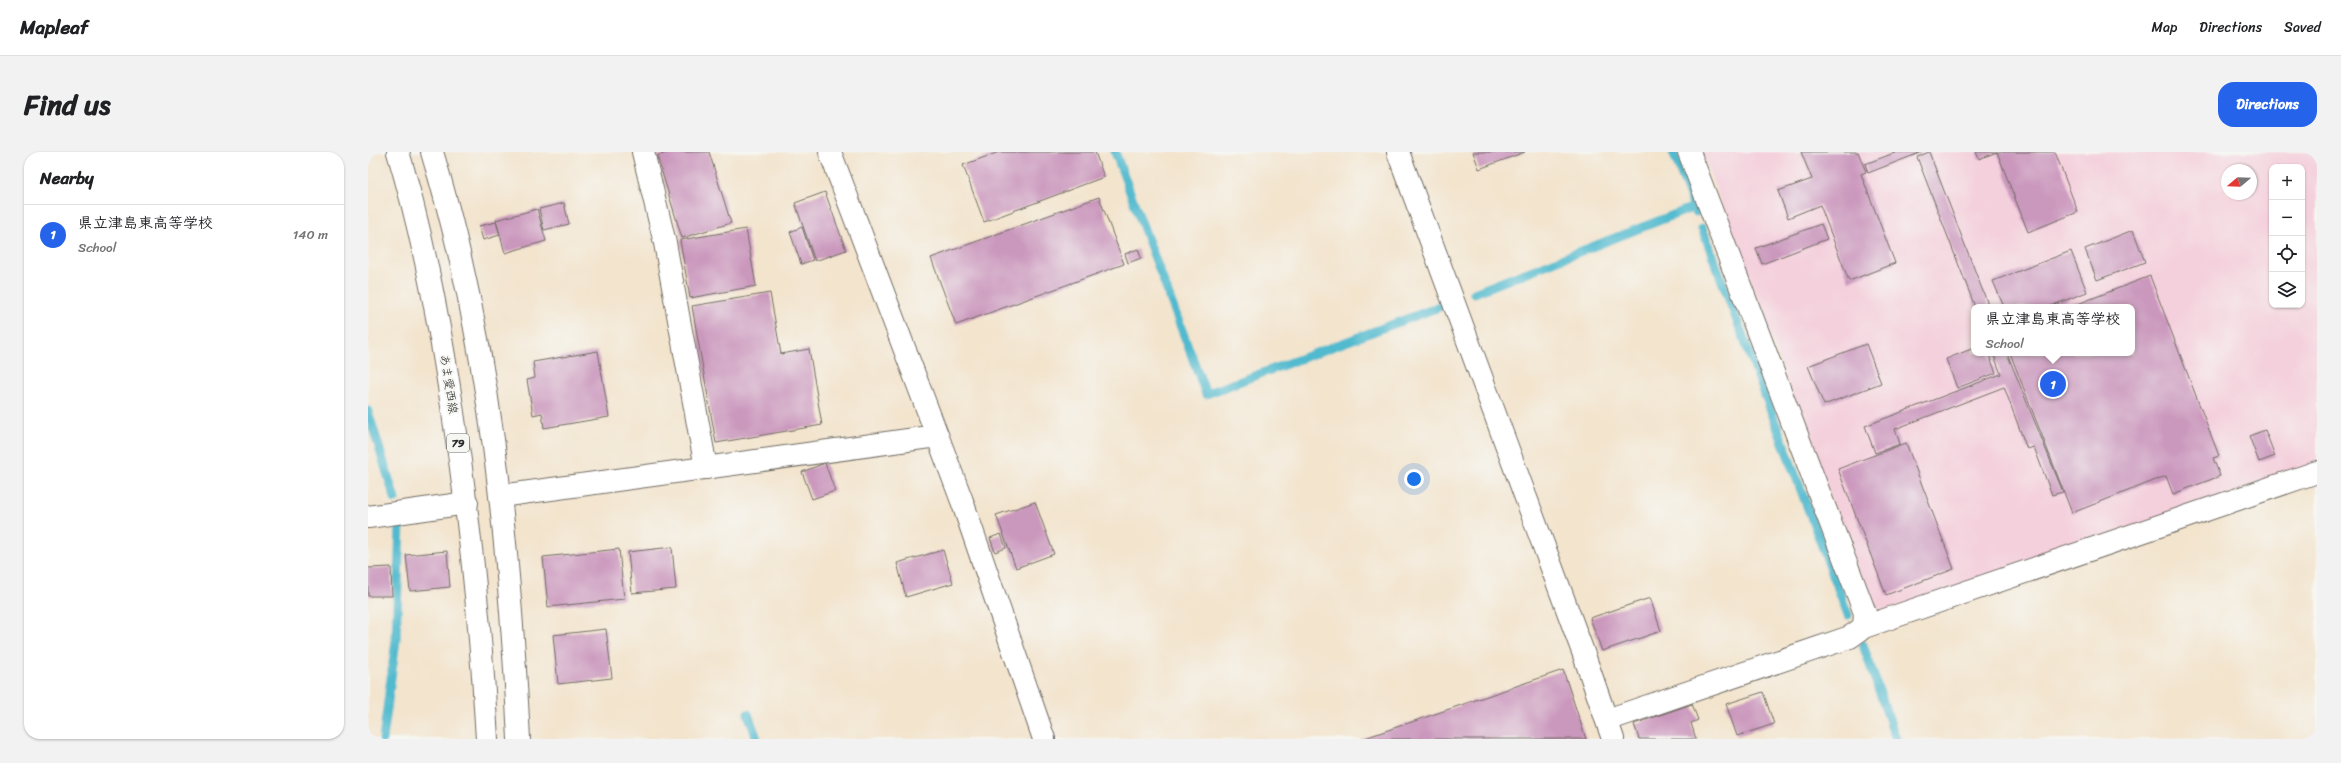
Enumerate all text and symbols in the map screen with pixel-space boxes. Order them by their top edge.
text: Mapleaf [20,11,88,44]
text: Map [2151,15,2177,40]
text: Directions [2199,15,2262,40]
text: Saved [2284,15,2321,40]
text: Find us [24,80,111,129]
button: Directions [2218,82,2317,127]
text: Nearby [40,163,94,193]
north arrow [2221,164,2257,200]
map controls [2269,164,2305,308]
button: + [2269,164,2305,200]
button: − [2269,200,2305,236]
text: 県立津島東高等学校 [78,210,213,236]
text: 1 [50,223,56,246]
text: 140 m [293,223,328,246]
text: School [78,236,116,259]
button: locate [2269,236,2305,272]
button: layers [2269,272,2305,308]
popup [1971,304,2135,356]
text: 県立津島東高等学校 [1985,306,2121,332]
text: School [1985,332,2024,355]
street label: あま愛西線 [433,353,465,415]
pin: 1 [2040,369,2066,399]
road number: 79 [447,434,469,452]
your location [1404,469,1424,489]

